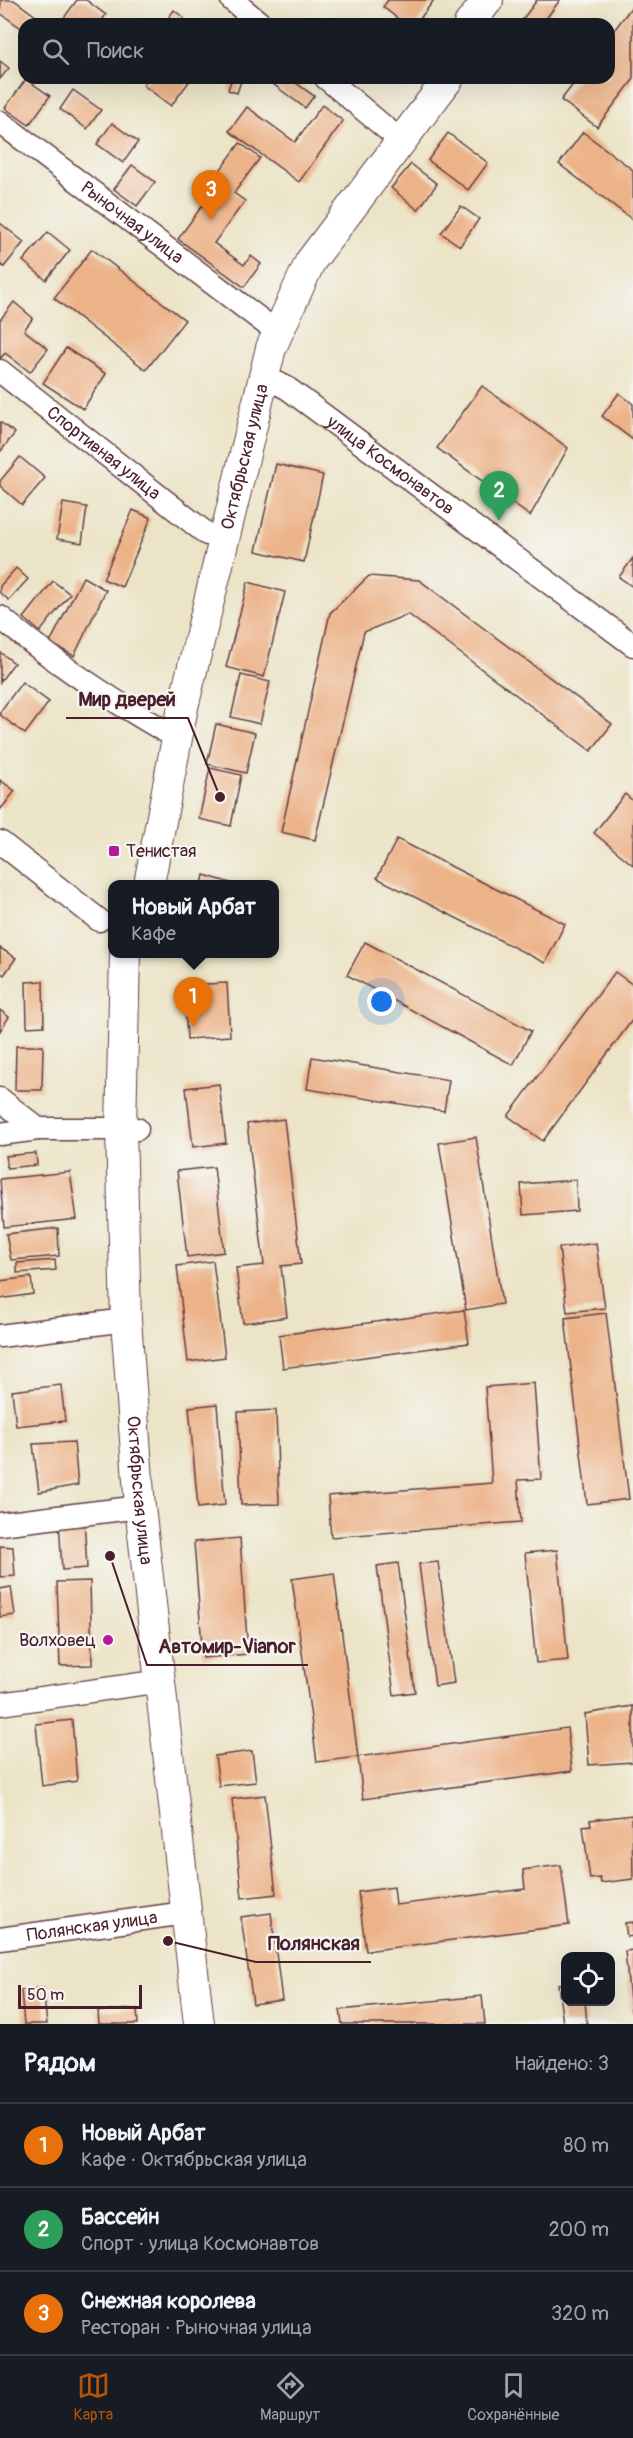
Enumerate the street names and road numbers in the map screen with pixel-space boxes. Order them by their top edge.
street label: Рыночная улица [76,176,188,269]
street label: Октябрьская улица [216,381,274,532]
street label: Спортивная улица [42,401,165,505]
street label: улица Космонавтов [321,410,459,520]
street label: Октябрьская улица [121,1415,158,1566]
street label: Полянская улица [25,1906,159,1947]

